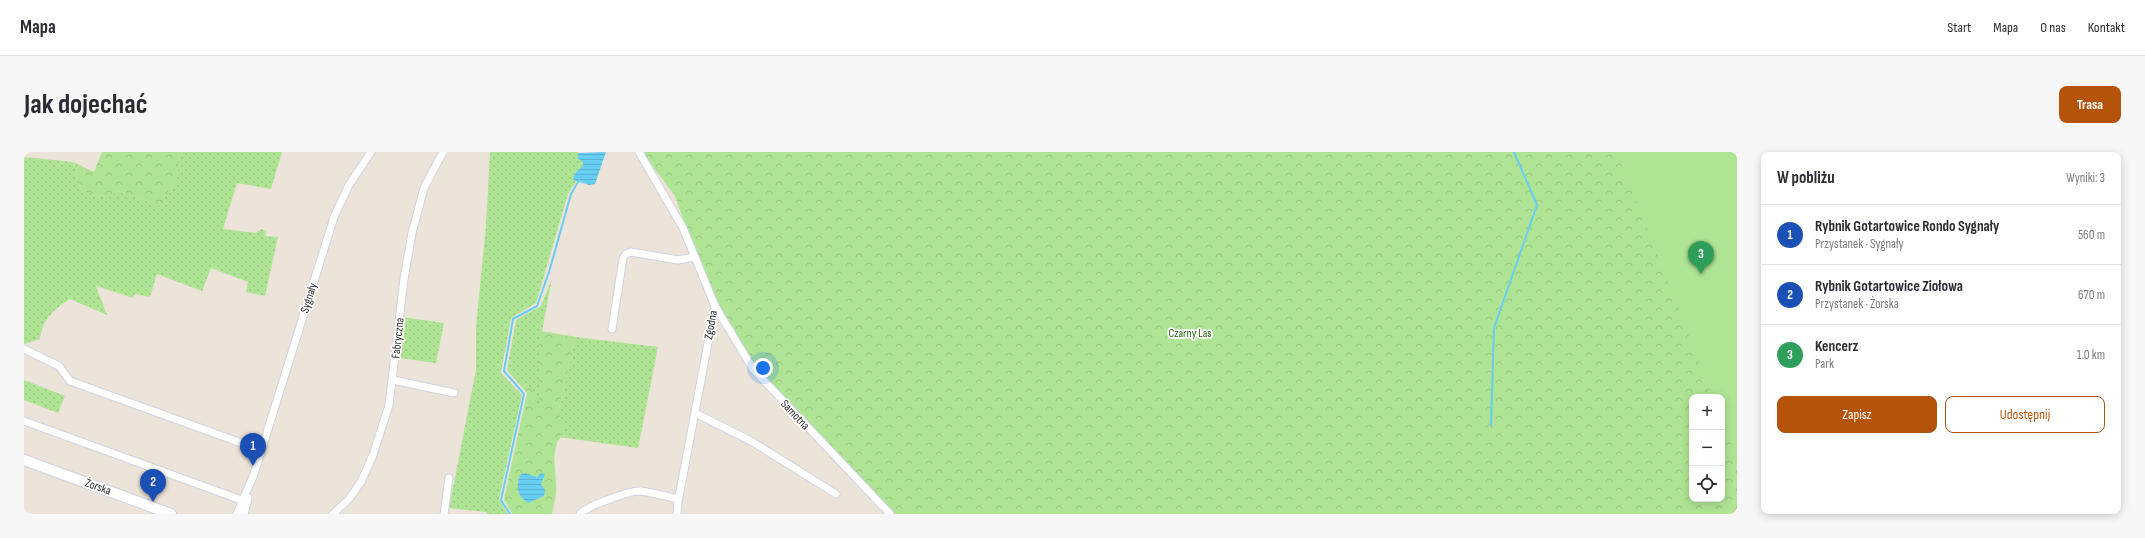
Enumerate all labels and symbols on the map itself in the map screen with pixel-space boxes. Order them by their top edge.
pin: 3 [1688,241,1714,274]
street label: Sygnały [297,281,321,315]
street label: Zgodna [701,309,721,341]
street label: Fabryczna [388,317,408,359]
park label: Czarny Las [1168,326,1212,341]
your location [753,358,773,378]
street label: Samotna [777,397,813,434]
pin: 1 [240,433,266,466]
pin: 2 [140,469,166,502]
street label: Żorska [83,475,113,499]

